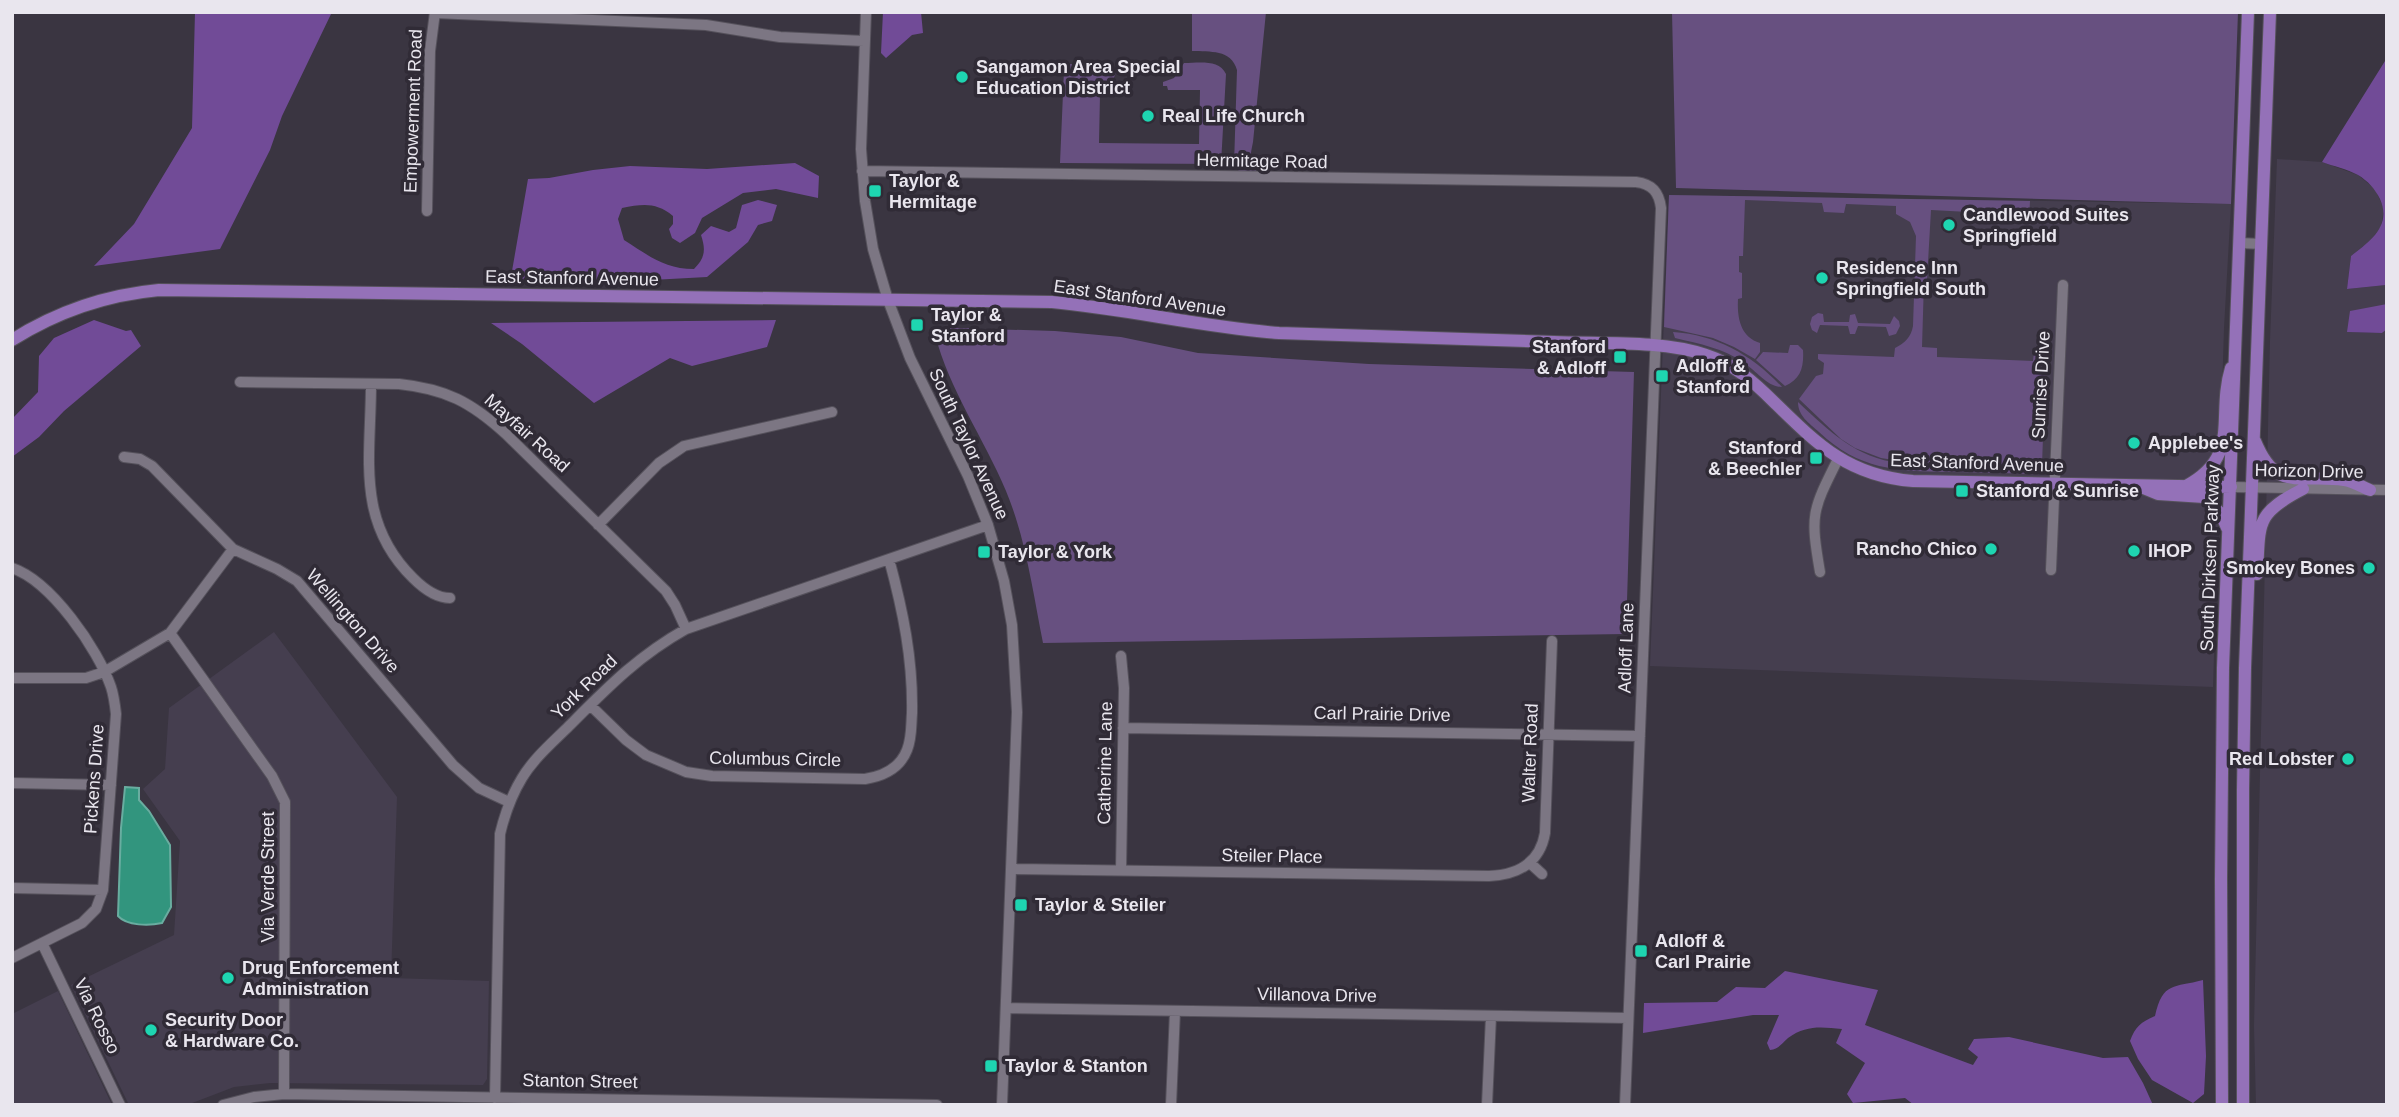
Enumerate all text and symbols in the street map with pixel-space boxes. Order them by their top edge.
street label: Empowerment Road [400,29,426,193]
place label: Sangamon Area Special Education District [976,57,1180,98]
marker: Sangamon Area Special Education District [954,69,970,85]
place label: Real Life Church [1162,106,1305,126]
marker: Real Life Church [1140,108,1156,124]
street label: Hermitage Road [1196,150,1328,172]
place label: Taylor & Hermitage [889,171,977,212]
marker: Taylor & Hermitage [867,183,883,199]
place label: Candlewood Suites Springfield [1963,205,2129,246]
marker: Candlewood Suites Springfield [1941,217,1957,233]
place label: Residence Inn Springfield South [1836,258,1986,299]
street label: East Stanford Avenue [485,266,659,290]
marker: Residence Inn Springfield South [1814,270,1830,286]
street label: East Stanford Avenue [1053,276,1227,320]
place label: Taylor & Stanford [931,305,1005,346]
marker: Taylor & Stanford [909,317,925,333]
street label: Sunrise Drive [2028,331,2054,439]
place label: Stanford & Adloff [1532,337,1607,378]
marker: Stanford & Adloff [1612,349,1628,365]
place label: Adloff & Stanford [1676,356,1750,397]
street label: South Taylor Avenue [925,365,1013,523]
marker: Adloff & Stanford [1654,368,1670,384]
street label: Mayfair Road [481,390,573,476]
place label: Applebee's [2148,433,2243,453]
marker: Applebee's [2126,435,2142,451]
place label: Stanford & Beechler [1708,438,1802,479]
marker: Stanford & Beechler [1808,450,1824,466]
street label: East Stanford Avenue [1890,450,2064,476]
street label: Horizon Drive [2254,460,2364,482]
street label: South Dirksen Parkway [2197,464,2223,652]
place label: Stanford & Sunrise [1976,481,2139,501]
marker: Stanford & Sunrise [1954,483,1970,499]
place label: Rancho Chico [1856,539,1977,559]
marker: Rancho Chico [1983,541,1999,557]
place label: IHOP [2148,541,2192,561]
place label: Taylor & York [998,542,1113,562]
marker: IHOP [2126,543,2142,559]
marker: Taylor & York [976,544,992,560]
place label: Smokey Bones [2226,558,2355,578]
marker: Smokey Bones [2361,560,2377,576]
street label: Wellington Drive [303,565,403,677]
street label: Adloff Lane [1614,602,1638,694]
street label: York Road [547,651,621,723]
street label: Catherine Lane [1094,701,1116,825]
street label: Carl Prairie Drive [1313,703,1451,725]
street label: Walter Road [1518,703,1542,803]
street label: Pickens Drive [80,723,108,835]
street label: Columbus Circle [709,748,841,770]
place label: Red Lobster [2229,749,2334,769]
marker: Red Lobster [2340,751,2356,767]
street label: Via Verde Street [258,812,278,942]
street label: Steiler Place [1221,845,1323,867]
place label: Taylor & Steiler [1035,895,1166,915]
marker: Taylor & Steiler [1013,897,1029,913]
place label: Adloff & Carl Prairie [1655,931,1751,972]
marker: Adloff & Carl Prairie [1633,943,1649,959]
place label: Drug Enforcement Administration [242,958,399,999]
marker: Drug Enforcement Administration [220,970,236,986]
street label: Via Rosso [70,975,124,1057]
street label: Villanova Drive [1257,984,1377,1006]
place label: Security Door & Hardware Co. [165,1010,299,1051]
marker: Security Door & Hardware Co. [143,1022,159,1038]
place label: Taylor & Stanton [1005,1056,1148,1076]
marker: Taylor & Stanton [983,1058,999,1074]
street label: Stanton Street [522,1070,638,1092]

